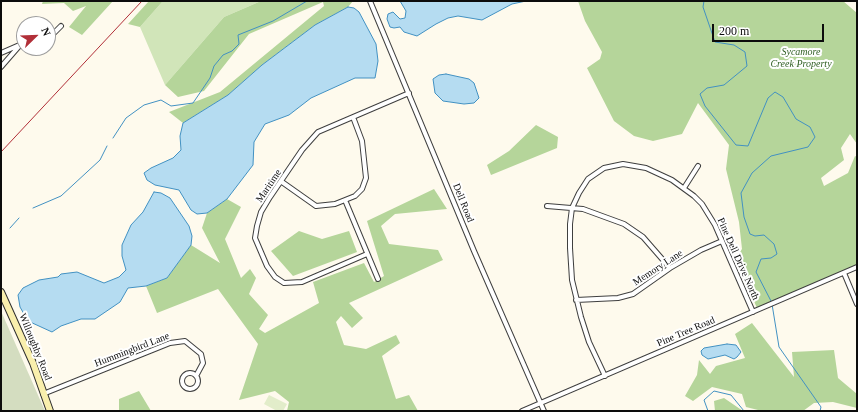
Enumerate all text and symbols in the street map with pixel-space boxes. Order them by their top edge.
north arrow [16,16,56,56]
scale bar [714,16,826,42]
text: 200 m [719,24,749,38]
text: N [39,26,53,38]
park label: Sycamore Creek Property [770,46,832,70]
street label: Maritime [254,167,284,205]
street label: Dell Road [450,182,476,224]
street label: Pine Dell Drive North [715,216,761,302]
street label: Memory Lane [631,247,685,289]
street label: Willoughby Road [16,312,54,382]
street label: Pine Tree Road [655,314,717,350]
street label: Hummingbird Lane [93,330,171,370]

